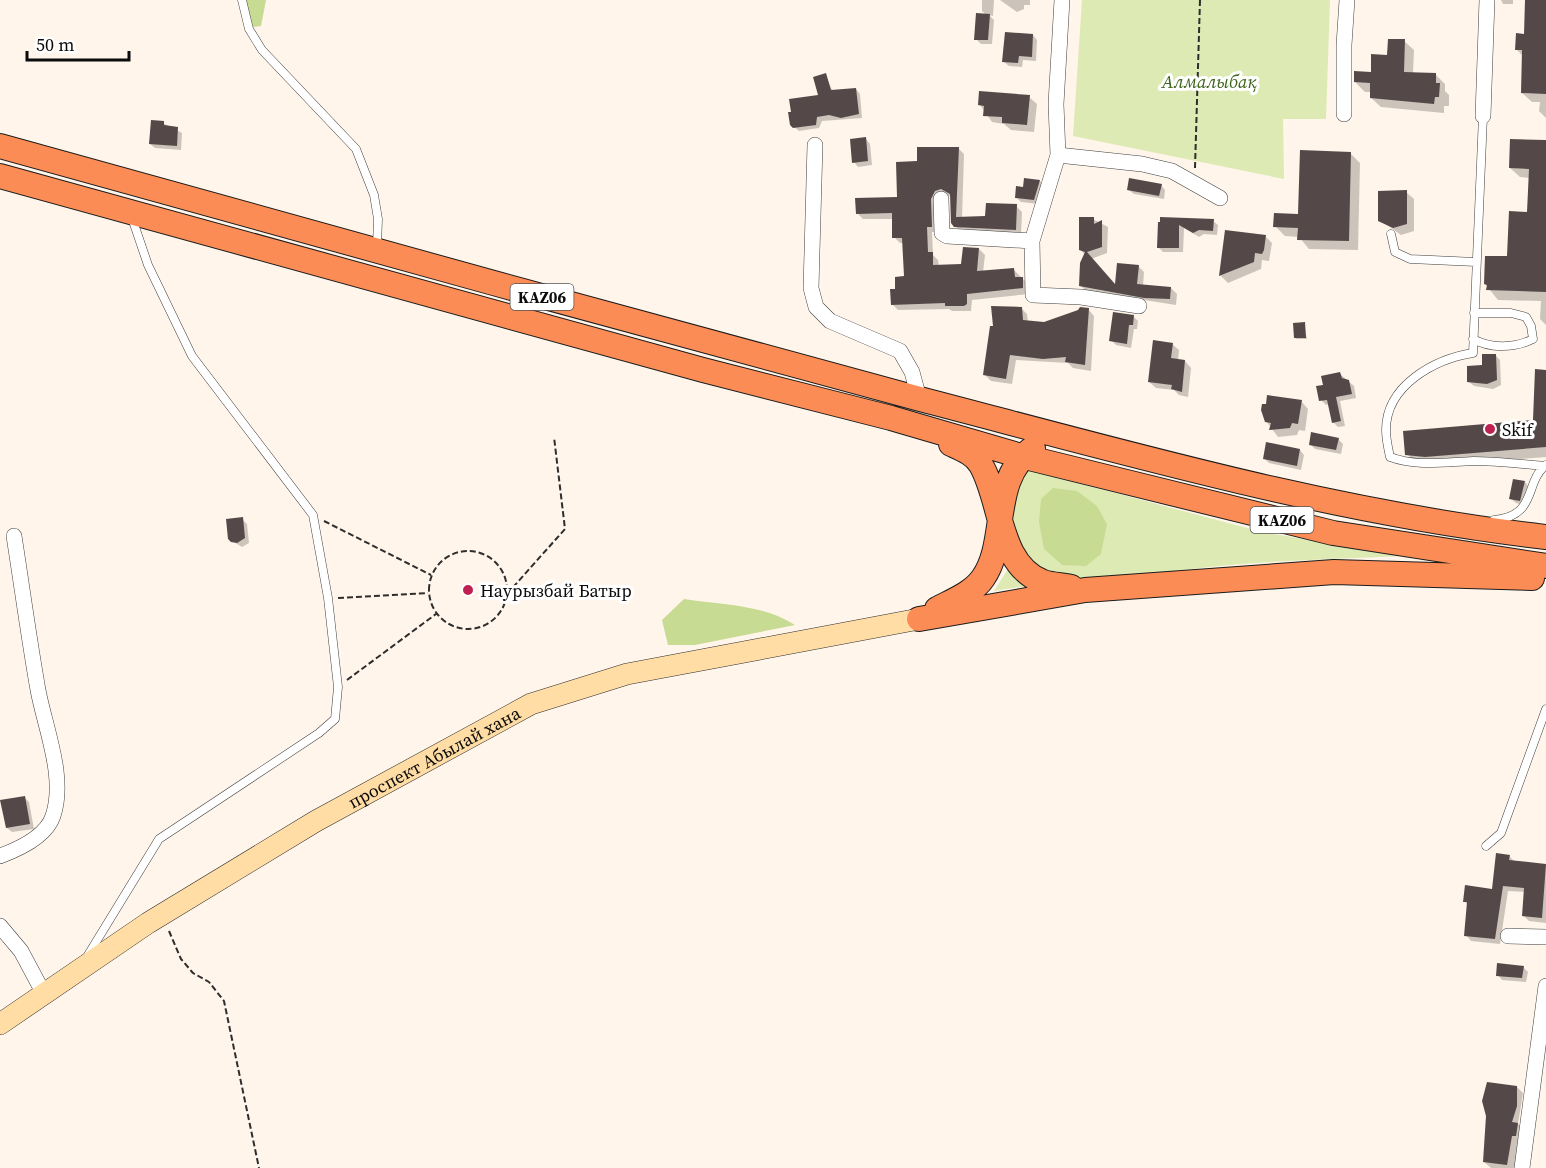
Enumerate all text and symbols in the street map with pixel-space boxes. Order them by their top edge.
scale bar [27,24,129,62]
text: 50 m [36,32,74,57]
park label: Алмалыбақ [1161,69,1257,94]
road number: KАZ06 [510,284,574,310]
place label: Skif [1502,417,1534,442]
marker: Skif [1483,422,1497,436]
road number: KАZ06 [1250,507,1314,533]
place label: Наурызбай Батыр [480,578,632,603]
marker: Наурызбай Батыр [461,583,475,597]
street label: проспект Абылай хана [343,699,525,814]

